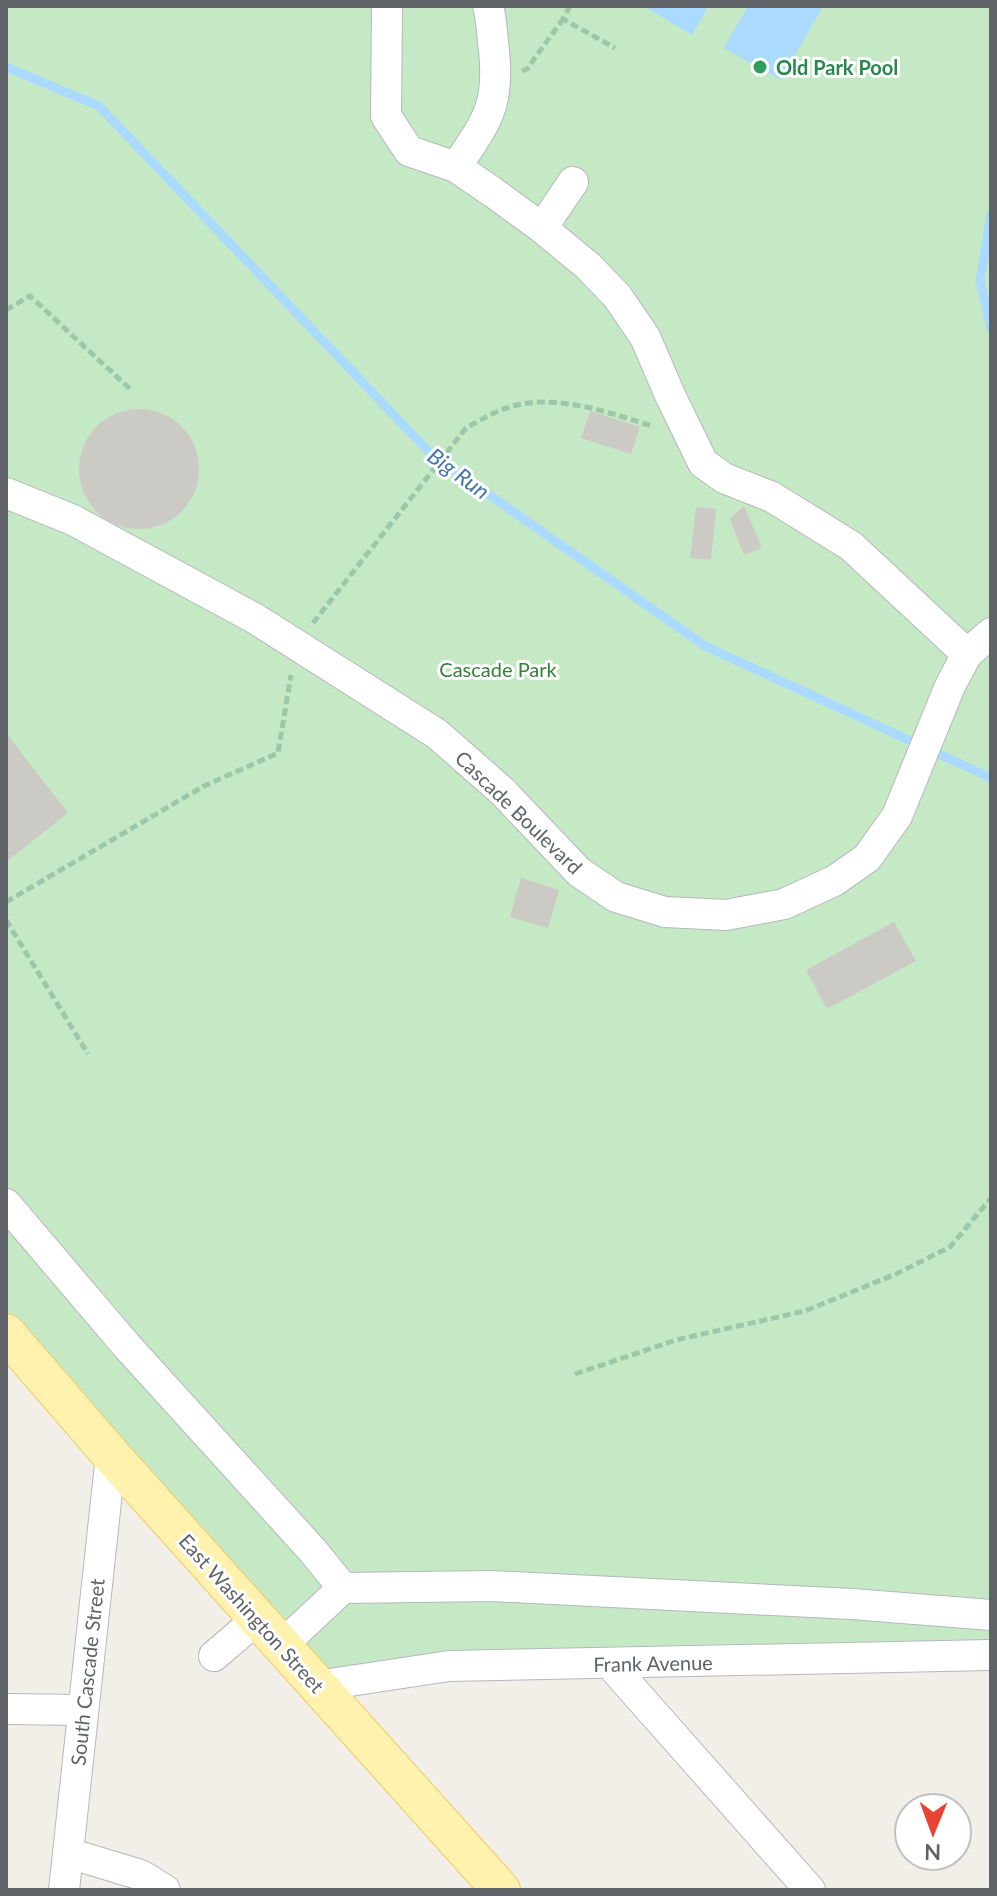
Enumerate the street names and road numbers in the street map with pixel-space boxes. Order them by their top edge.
street label: Cascade Boulevard [451,745,587,879]
street label: East Washington Street [174,1529,330,1697]
street label: South Cascade Street [65,1577,109,1767]
street label: Frank Avenue [593,1650,713,1676]

